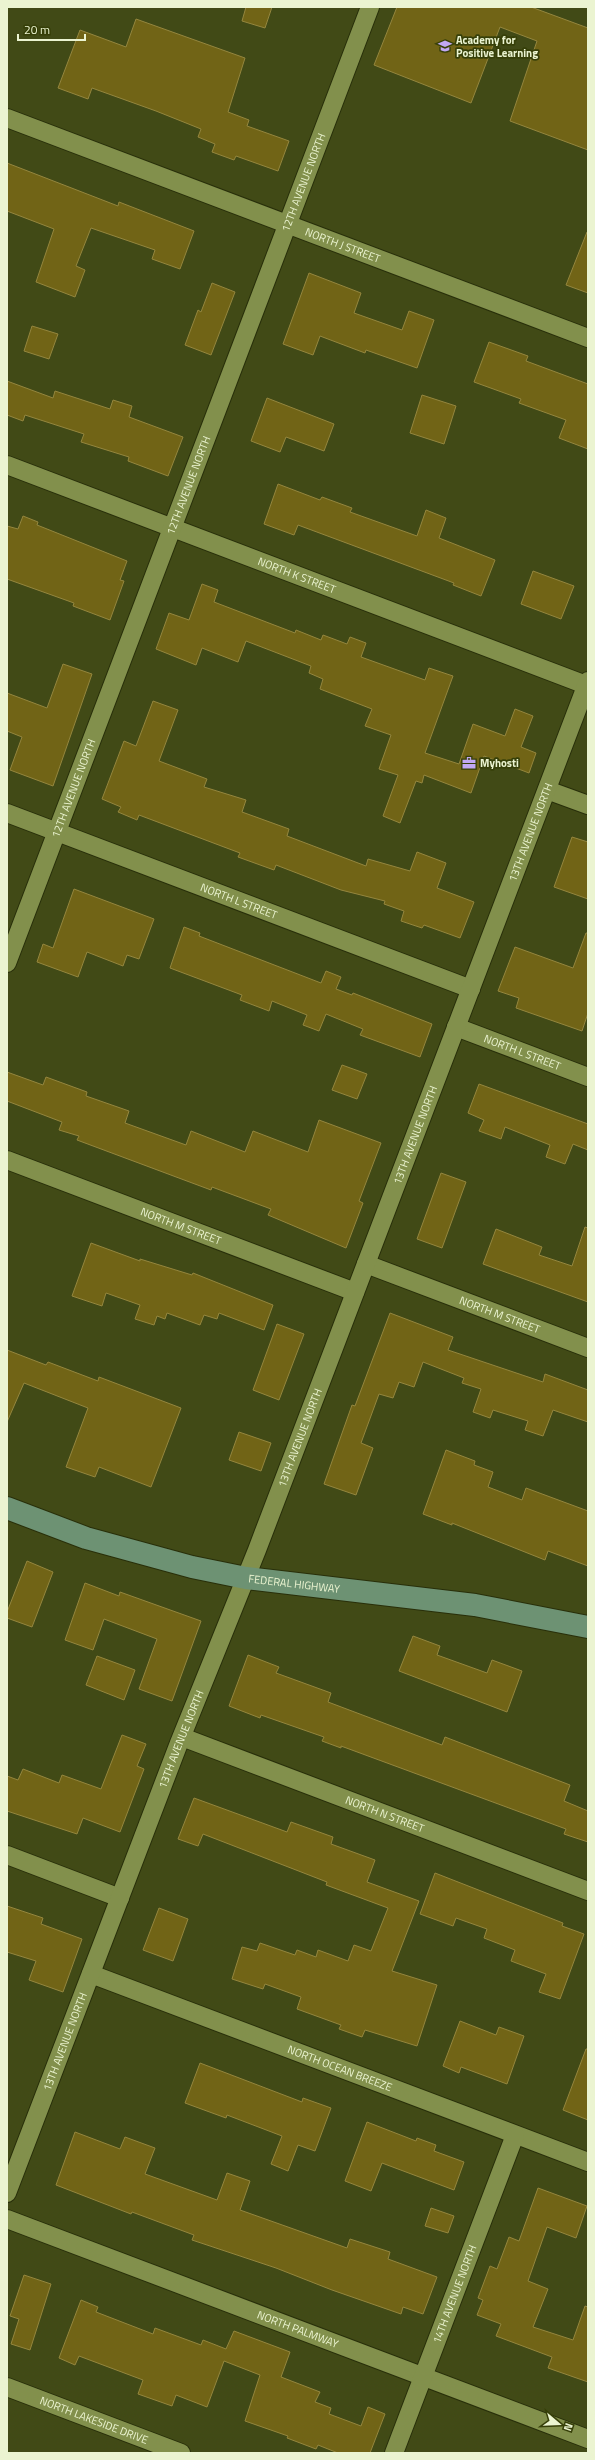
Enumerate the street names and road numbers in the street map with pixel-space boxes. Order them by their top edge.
street label: 12TH AVENUE NORTH [277,131,329,234]
street label: NORTH J STREET [303,224,383,267]
street label: 12TH AVENUE NORTH [162,434,214,537]
street label: NORTH K STREET [256,553,338,597]
street label: 12TH AVENUE NORTH [47,737,99,840]
street label: 13TH AVENUE NORTH [504,781,556,884]
street label: NORTH L STREET [198,879,280,923]
street label: NORTH L STREET [482,1030,563,1074]
street label: 13TH AVENUE NORTH [389,1083,441,1187]
street label: NORTH M STREET [138,1203,224,1249]
street label: NORTH M STREET [457,1292,543,1337]
street label: 13TH AVENUE NORTH [274,1386,326,1489]
street label: FEDERAL HIGHWAY [248,1570,341,1597]
street label: 13TH AVENUE NORTH [154,1688,208,1791]
street label: NORTH N STREET [343,1792,427,1836]
street label: 13TH AVENUE NORTH [39,1990,91,2093]
street label: NORTH OCEAN BREEZE [285,2041,394,2095]
street label: 14TH AVENUE NORTH [428,2242,480,2346]
street label: NORTH PALMWAY [255,2306,341,2352]
street label: NORTH LAKESIDE DRIVE [38,2392,150,2448]

